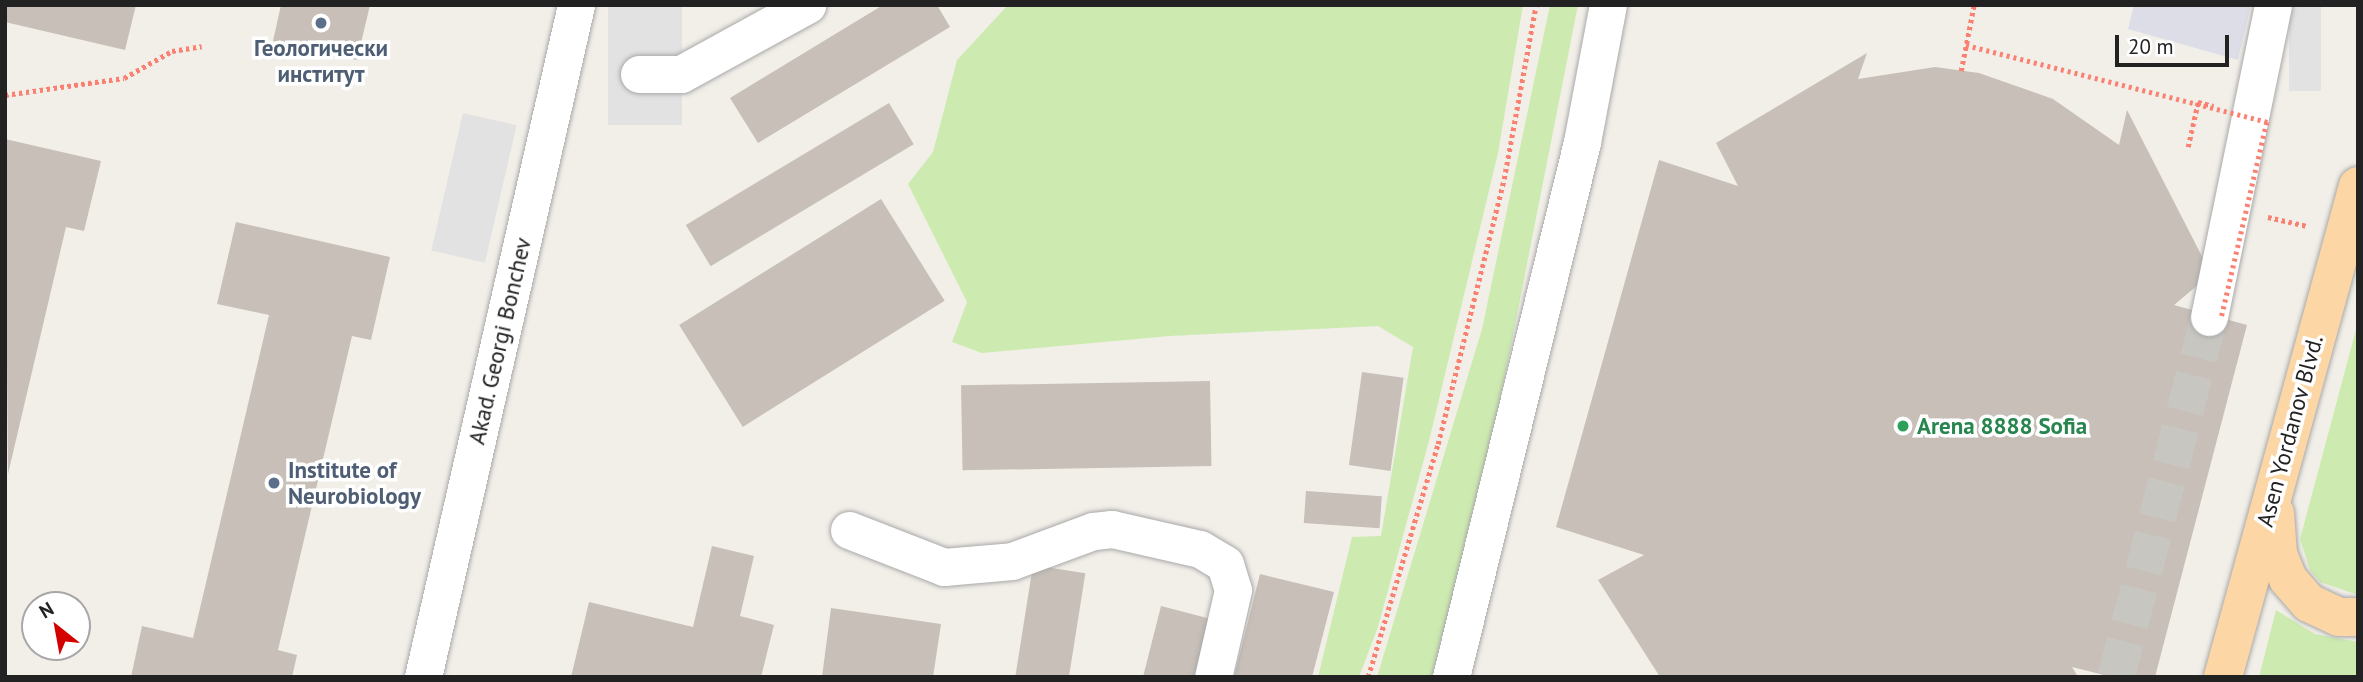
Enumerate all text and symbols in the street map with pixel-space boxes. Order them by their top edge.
marker: Геологически институт [313,15,329,31]
scale bar [2118,21,2232,65]
text: 20 m [2128,33,2174,60]
place label: Геологически институт [254,34,388,88]
street label: Akad. Georgi Bonchev [463,234,537,448]
street label: Asen Yordanov Blvd. [2251,331,2329,531]
place label: Arena 8888 Sofia [1917,412,2087,440]
marker: Arena 8888 Sofia [1895,418,1911,434]
place label: Institute of Neurobiology [288,456,421,510]
marker: Institute of Neurobiology [266,475,282,491]
north arrow [21,591,91,661]
text: N [35,596,58,623]

